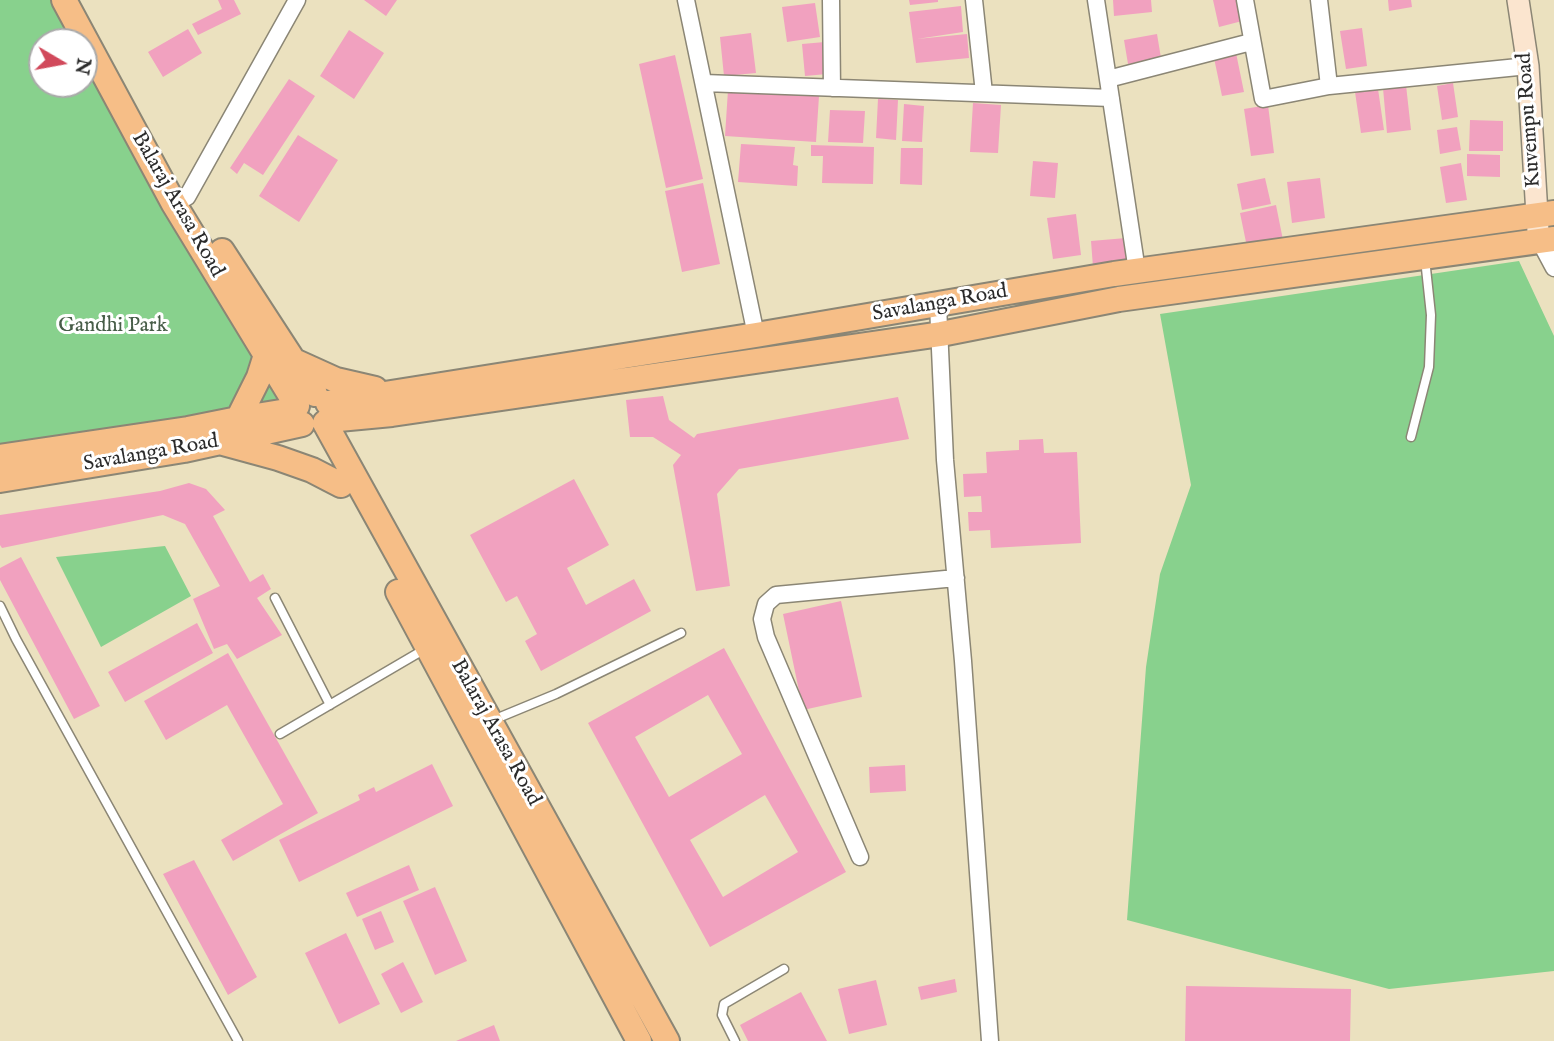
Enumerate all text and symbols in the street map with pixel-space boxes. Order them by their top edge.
north arrow [28,28,98,98]
street label: Kuvempu Road [1513,52,1547,188]
text: N [68,56,95,76]
street label: Balaraj Arasa Road [125,128,229,282]
street label: Savalanga Road [871,280,1009,328]
park label: Gandhi Park [58,314,168,340]
street label: Savalanga Road [82,430,220,478]
street label: Balaraj Arasa Road [444,655,546,811]

